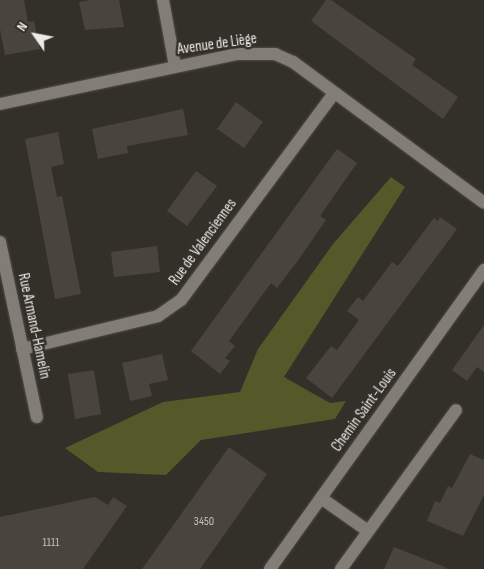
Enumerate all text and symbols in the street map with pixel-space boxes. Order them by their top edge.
north arrow [10,10,60,60]
text: N [13,19,31,34]
street label: Avenue de Liège [176,30,258,58]
street label: Rue de Valenciennes [166,195,240,289]
street label: Rue Armand-Hamelin [14,272,54,380]
street label: Chemin Saint-Louis [328,365,400,455]
house number: 3450 [194,515,214,529]
house number: 1111 [43,536,59,550]

